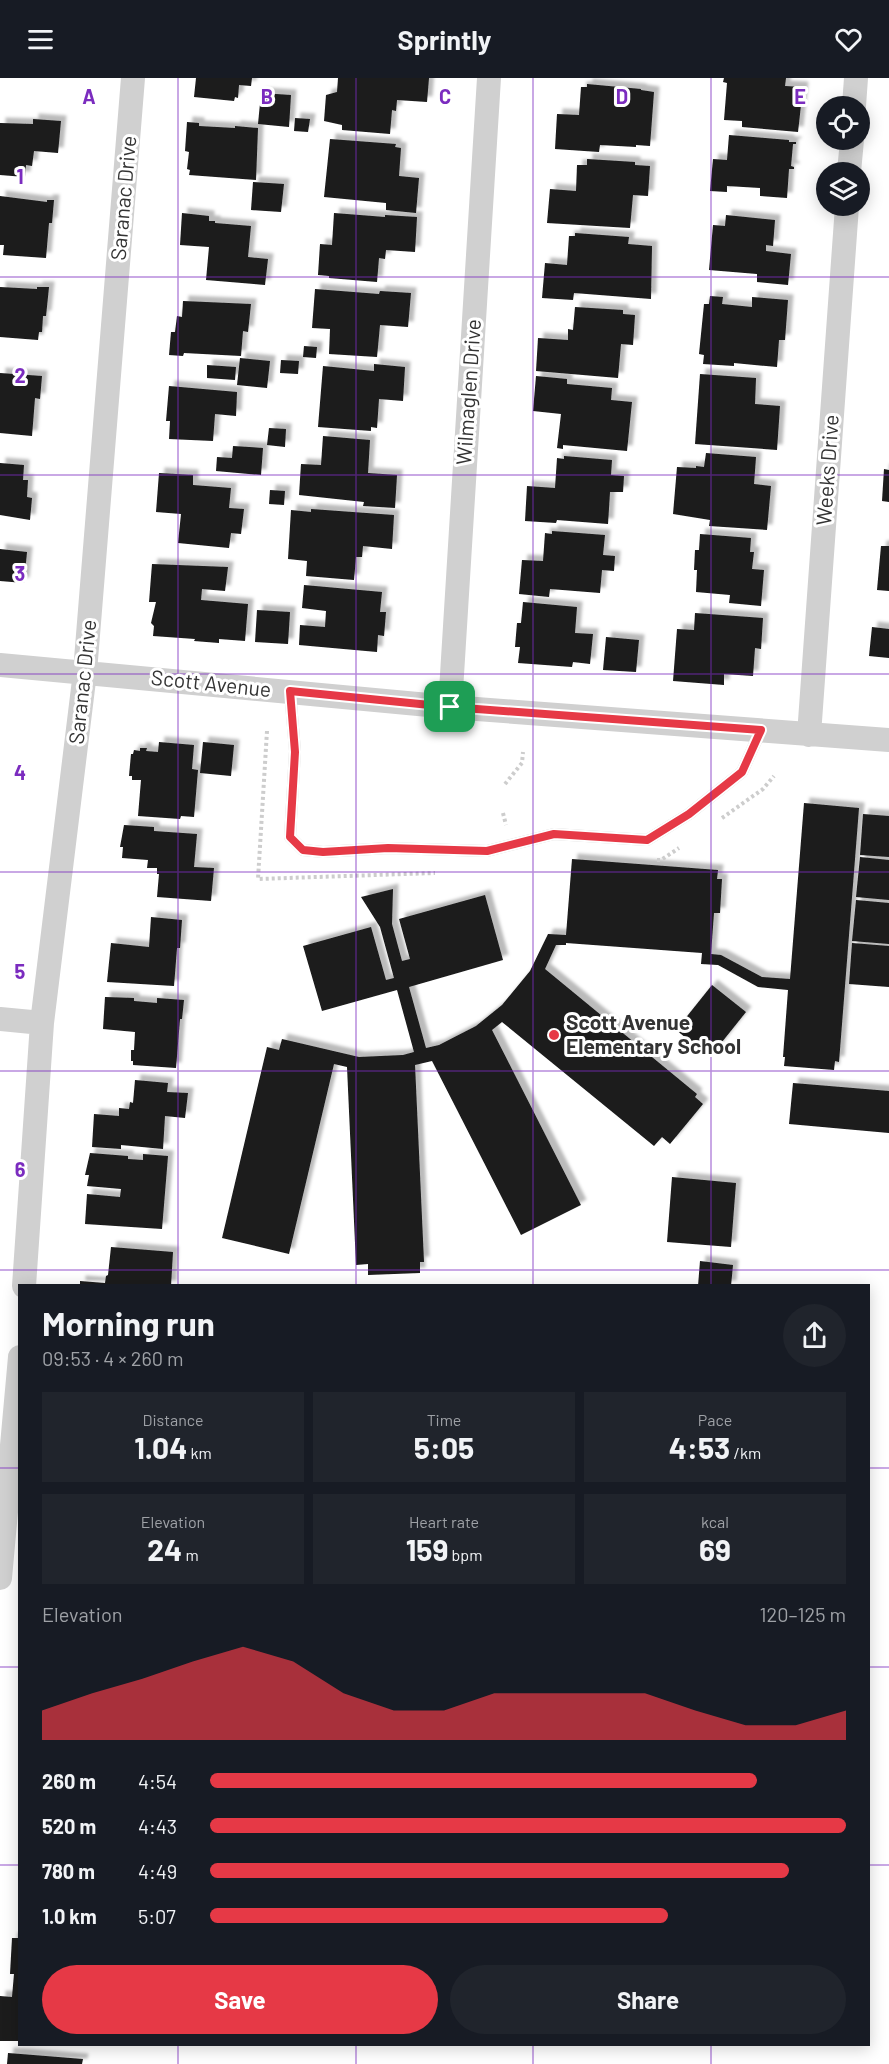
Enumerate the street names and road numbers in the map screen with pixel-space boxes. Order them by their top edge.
street label: Saranac Drive [105,134,140,261]
street label: Wilmaglen Drive [450,318,485,466]
street label: Weeks Drive [810,413,843,526]
street label: Saranac Drive [63,618,100,745]
street label: Scott Avenue [150,664,272,701]

